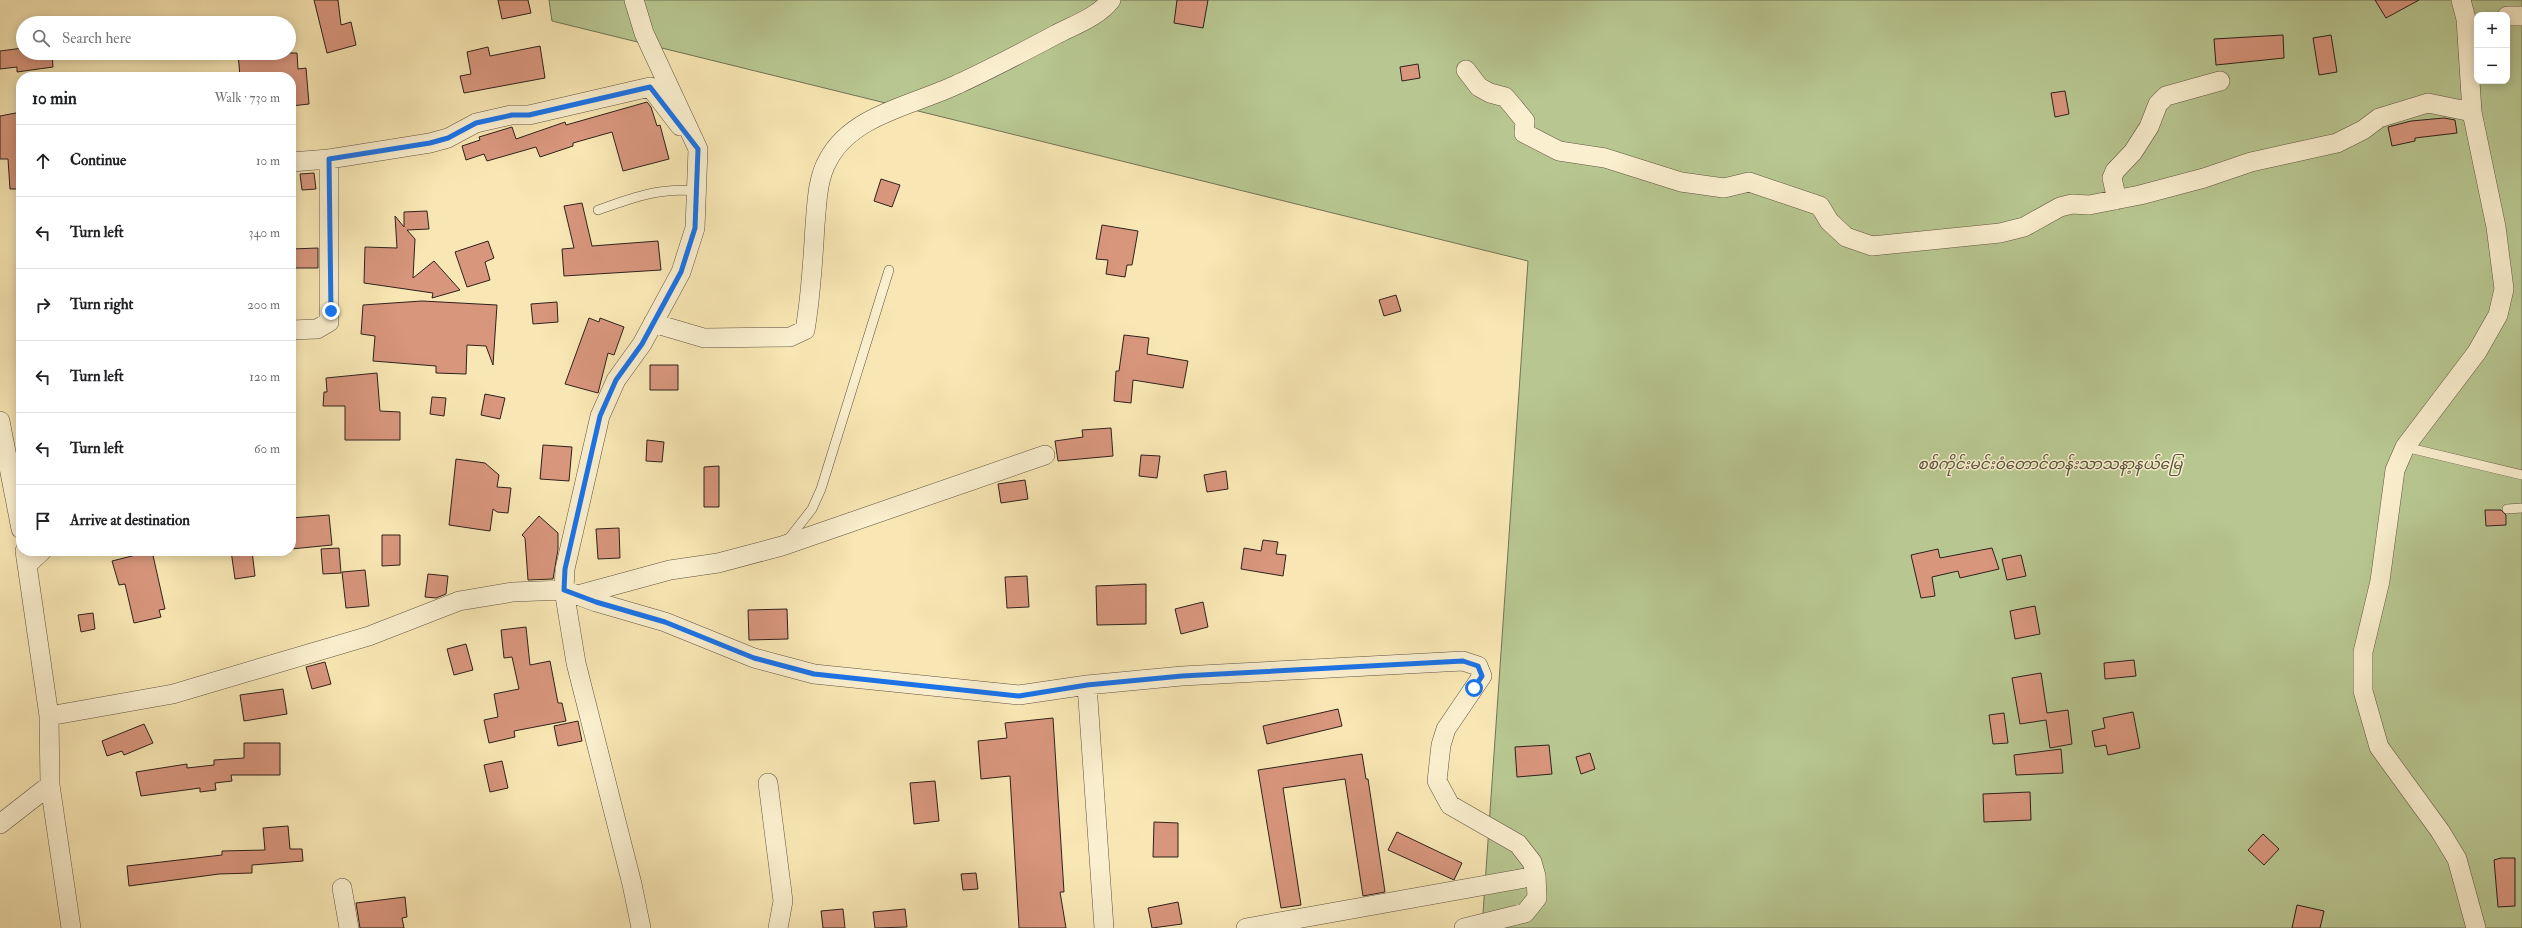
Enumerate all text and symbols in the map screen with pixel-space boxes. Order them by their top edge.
map controls [2474,12,2510,84]
button: + [2474,12,2510,48]
search box [16,16,296,60]
icon: search [30,27,52,49]
text: Search here [62,29,131,48]
button: − [2474,48,2510,84]
text: 10 min [32,88,77,109]
text: Walk · 730 m [215,90,280,106]
icon: ahead [32,150,54,172]
text: Continue [70,151,126,170]
text: 10 m [256,153,280,169]
icon: left [32,222,54,244]
text: Turn left [70,223,124,242]
text: 340 m [249,225,280,241]
icon: right [32,294,54,316]
text: Turn right [70,295,133,314]
text: 200 m [247,297,280,313]
route end [322,302,340,320]
icon: left [32,366,54,388]
text: Turn left [70,367,124,386]
text: 120 m [249,369,280,385]
icon: left [32,438,54,460]
text: Turn left [70,439,124,458]
text: 60 m [254,441,280,457]
park label: စစ်ကိုင်းမင်းဝံတောင်တန်းသာသနာ့နယ်မြေ [1918,453,2185,476]
icon: arrive [32,510,54,532]
text: Arrive at destination [70,511,190,530]
route start [1465,679,1483,697]

